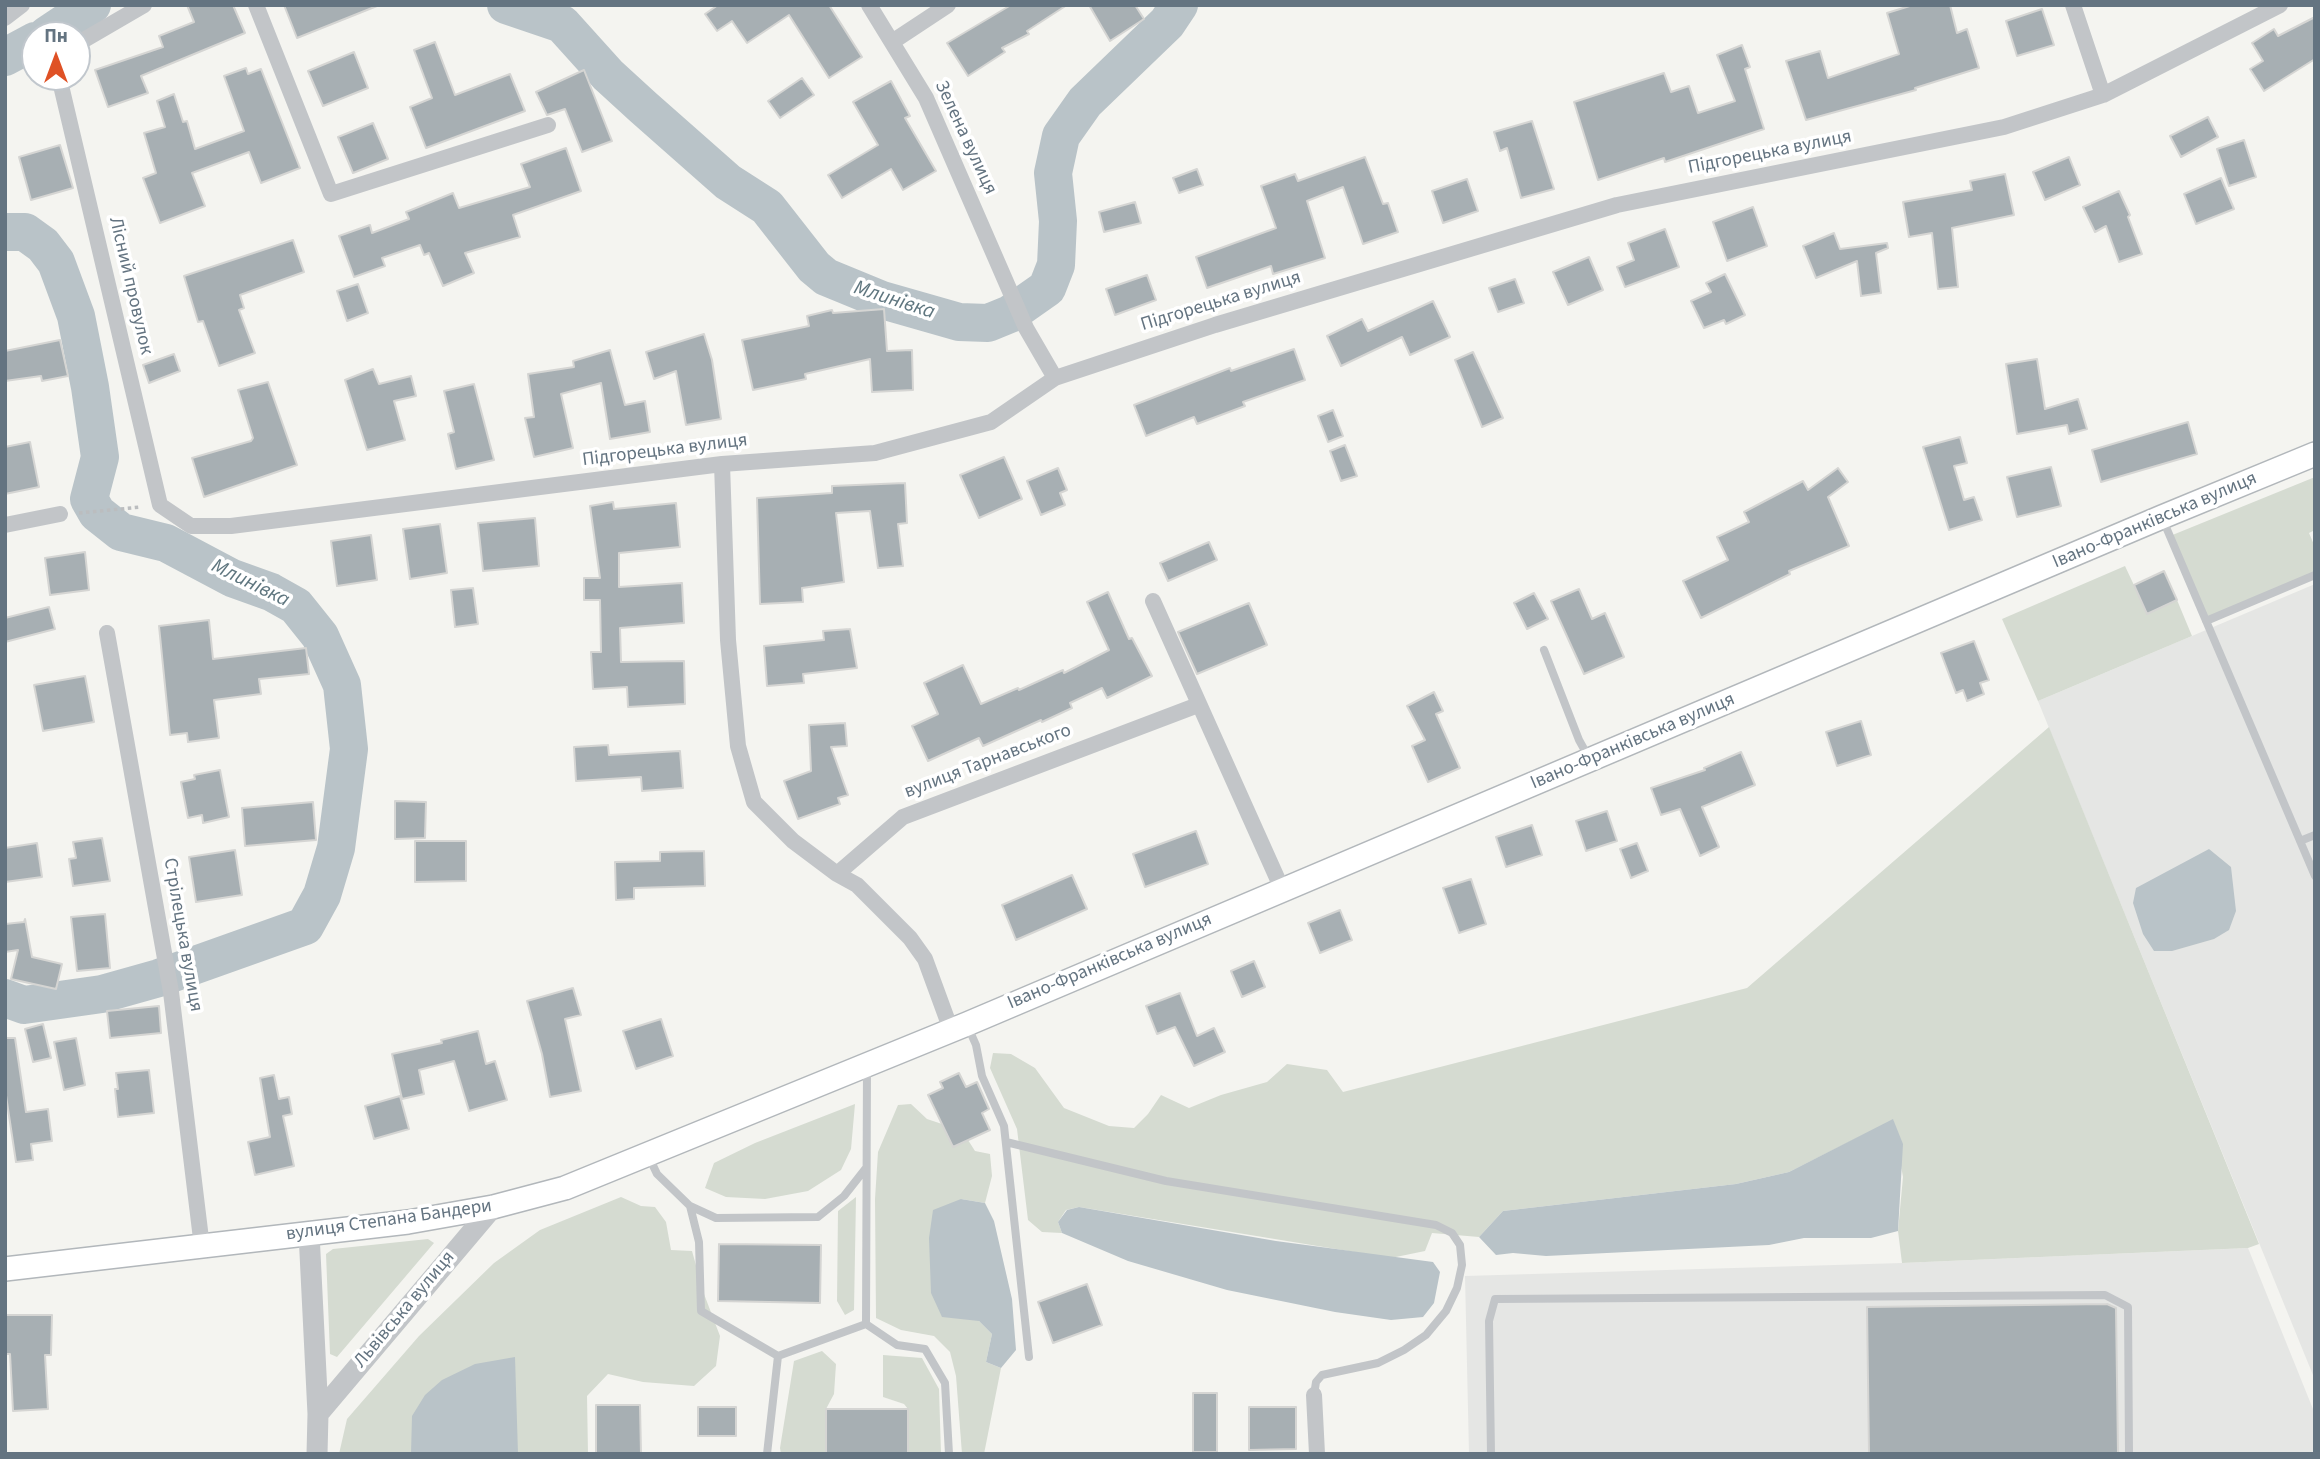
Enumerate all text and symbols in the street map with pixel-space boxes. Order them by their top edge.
north arrow [21,21,91,91]
text: Пн [44,23,68,50]
street label: Зелена вулиця [929,77,1001,199]
street label: Підгорецька вулиця [1686,126,1854,180]
street label: Лісний провулок [103,215,157,357]
street label: Підгорецька вулиця [1138,267,1304,337]
water label: Млинівка [850,276,938,326]
street label: Підгорецька вулиця [581,430,749,472]
street label: Івано-Франківська вулиця [2049,468,2261,574]
water label: Млинівка [207,554,293,614]
street label: Івано-Франківська вулиця [1527,689,1739,795]
street label: вулиця Тарнавського [901,720,1075,804]
street label: Стрілецька вулиця [157,856,207,1014]
street label: Івано-Франківська вулиця [1004,909,1216,1015]
street label: вулиця Степана Бандери [285,1195,493,1247]
street label: Львівська вулиця [350,1247,460,1373]

